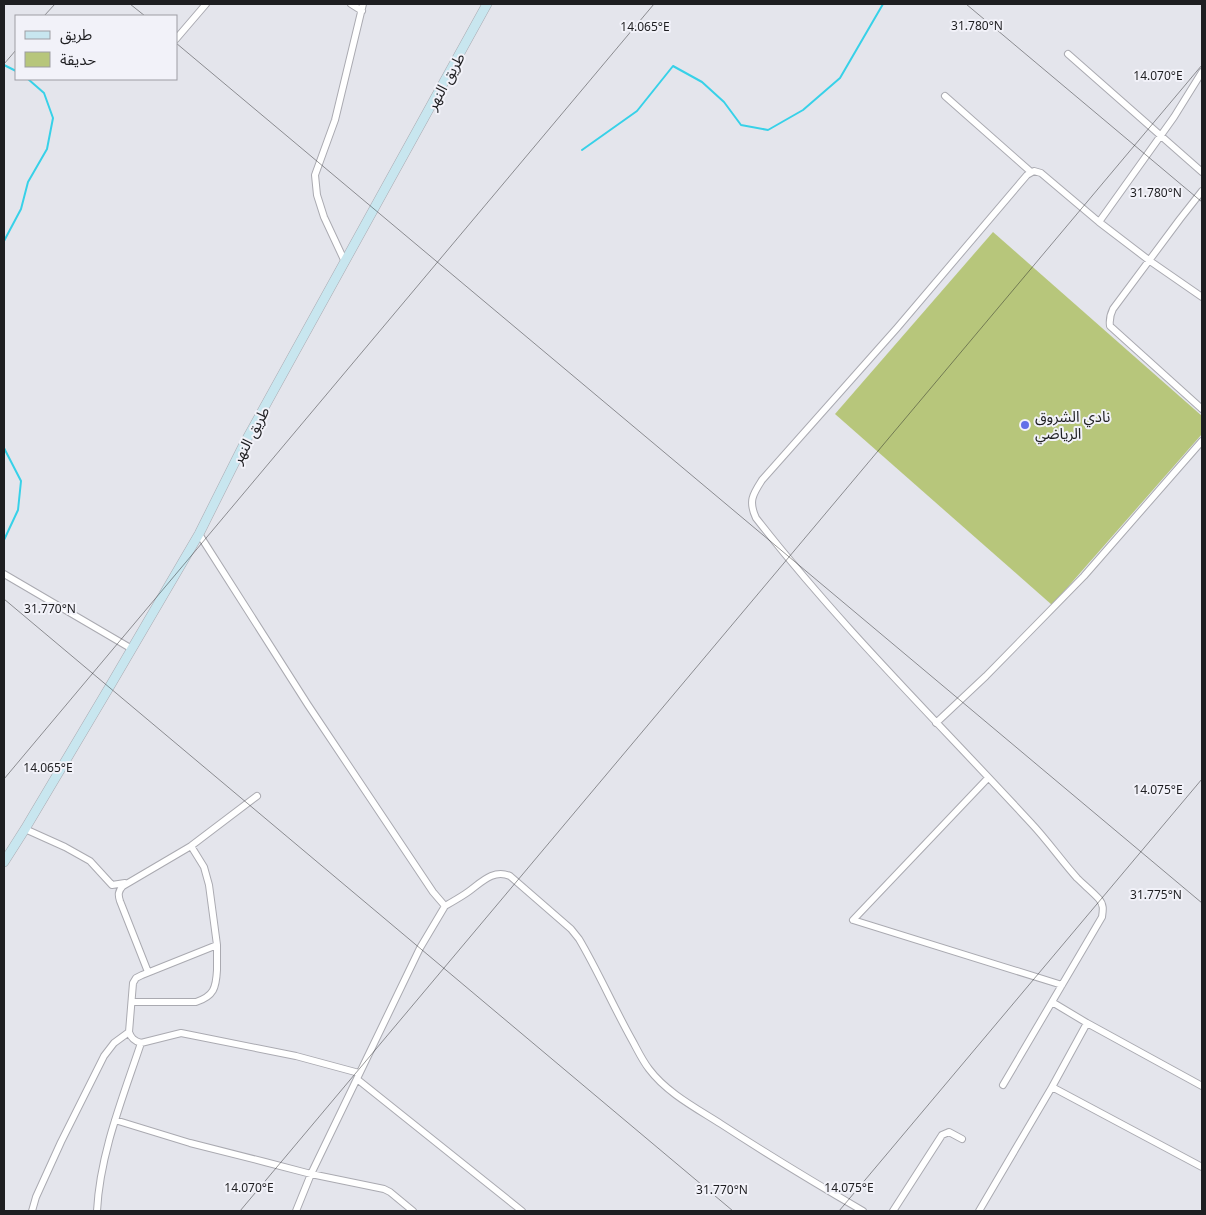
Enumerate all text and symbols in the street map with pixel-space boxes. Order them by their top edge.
legend [15,15,178,80]
text: 31.780°N [951,17,1003,34]
text: 14.065°E [620,18,670,35]
text: طريق [60,24,92,45]
text: حديقة [60,49,96,69]
street label: طريق النهر [421,49,470,114]
text: 14.070°E [1133,67,1183,84]
text: 31.780°N [1130,184,1182,201]
street label: طريق النهر [226,403,274,469]
place label: نادي الشروق الرياضي [1035,406,1110,445]
marker: نادي الشروق الرياضي [1019,419,1031,431]
text: 31.770°N [24,600,76,617]
text: 14.065°E [23,759,73,776]
text: 14.075°E [1133,781,1183,798]
text: 31.775°N [1130,886,1182,903]
text: 14.070°E [224,1179,274,1196]
text: 14.075°E [824,1179,874,1196]
text: 31.770°N [696,1181,748,1198]

